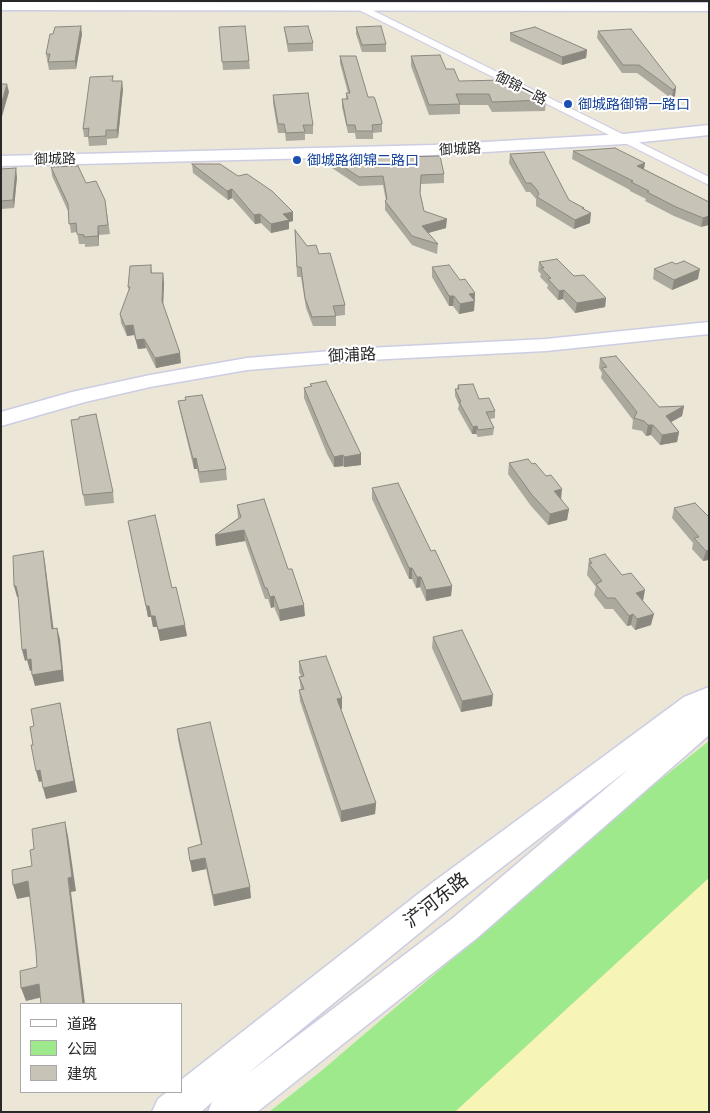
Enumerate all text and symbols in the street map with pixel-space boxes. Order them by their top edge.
street label: 御锦一路 [492,68,550,108]
place label: 御城路御锦一路口 [578,96,690,112]
marker: 御城路御锦一路口 [562,98,574,110]
street label: 御城路 [439,140,481,158]
street label: 御城路 [34,150,76,168]
place label: 御城路御锦二路口 [307,152,419,168]
marker: 御城路御锦二路口 [291,154,303,166]
street label: 御浦路 [328,344,376,366]
street label: 浐河东路 [399,868,473,932]
legend [20,1003,182,1093]
text: 道路 [67,1014,97,1032]
text: 公园 [67,1039,97,1057]
text: 建筑 [67,1064,97,1082]

